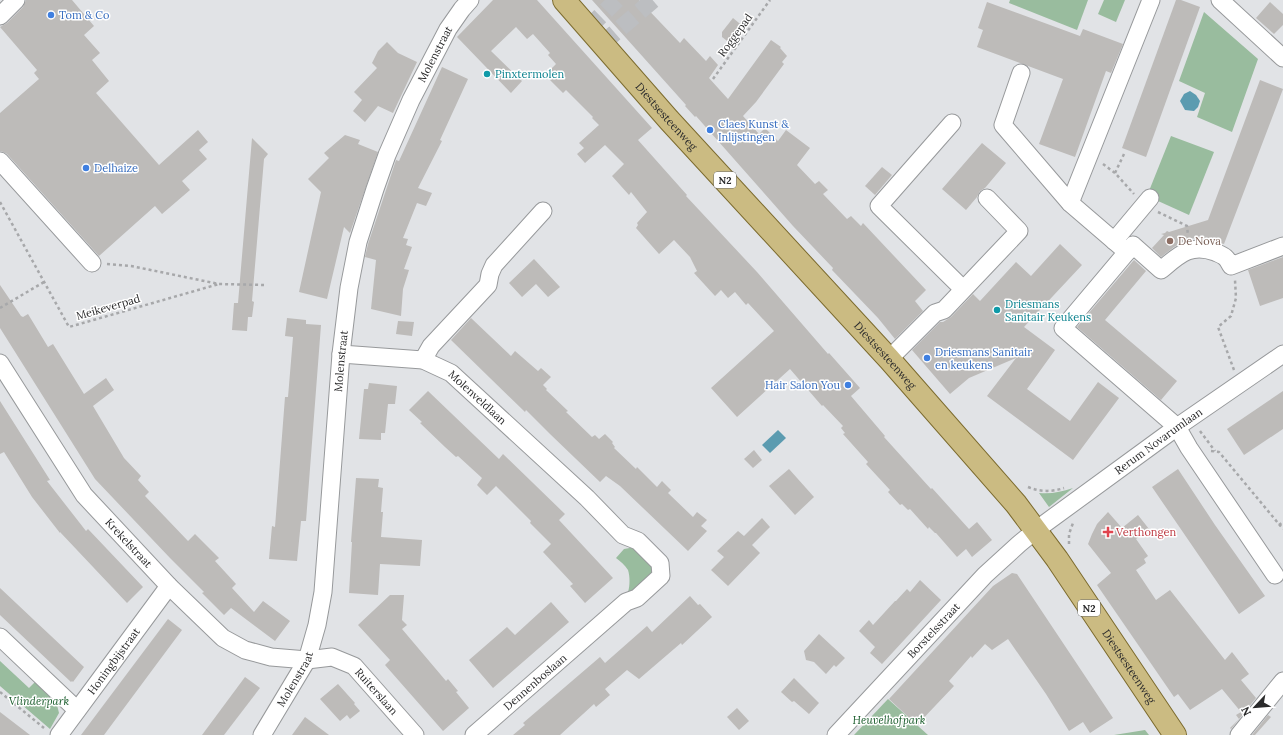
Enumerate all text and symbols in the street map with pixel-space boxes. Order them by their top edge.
place label: Tom & Co [59,8,109,22]
marker: Tom & Co [46,10,56,20]
street label: Roggepad [715,10,756,59]
street label: Molenstraat [414,22,456,85]
place label: Pinxtermolen [495,67,564,81]
marker: Pinxtermolen [482,69,492,79]
street label: Diestsesteenweg [632,80,701,154]
place label: Claes Kunst & Inlijstingen [718,117,789,144]
marker: Claes Kunst & Inlijstingen [705,125,715,135]
place label: Delhaize [94,161,138,175]
marker: Delhaize [81,163,91,173]
road number: N2 [714,172,736,188]
place label: De Nova [1178,234,1221,248]
marker: De Nova [1165,236,1175,246]
street label: Meikeverpad [74,291,142,323]
place label: Driesmans Sanitair Keukens [1005,297,1091,324]
marker: Driesmans Sanitair Keukens [992,305,1002,315]
street label: Diestsesteenweg [851,319,920,393]
street label: Molenstraat [331,329,351,392]
place label: Driesmans Sanitair en keukens [935,345,1032,372]
marker: Driesmans Sanitair en keukens [922,353,932,363]
street label: Molenveldlaan [445,367,510,428]
place label: Hair Salon You [765,378,840,392]
marker: Hair Salon You [843,380,853,390]
street label: Rerum Novarumlaan [1112,404,1205,477]
street label: Krekelstraat [102,515,156,571]
place label: Verthongen [1115,525,1177,539]
marker: Verthongen [1103,527,1113,537]
street label: Borstelsstraat [904,599,963,661]
road number: N2 [1078,600,1100,616]
street label: Honingbijstraat [84,624,143,697]
street label: Diestsesteenweg [1099,627,1159,707]
street label: Molenstraat [274,649,316,709]
street label: Dennenboslaan [501,651,570,713]
street label: Ruiterslaan [352,665,401,718]
north arrow [1235,687,1275,727]
park label: Vlinderpark [9,694,69,708]
text: N [1238,704,1254,718]
park label: Heuvelhofpark [853,713,926,727]

